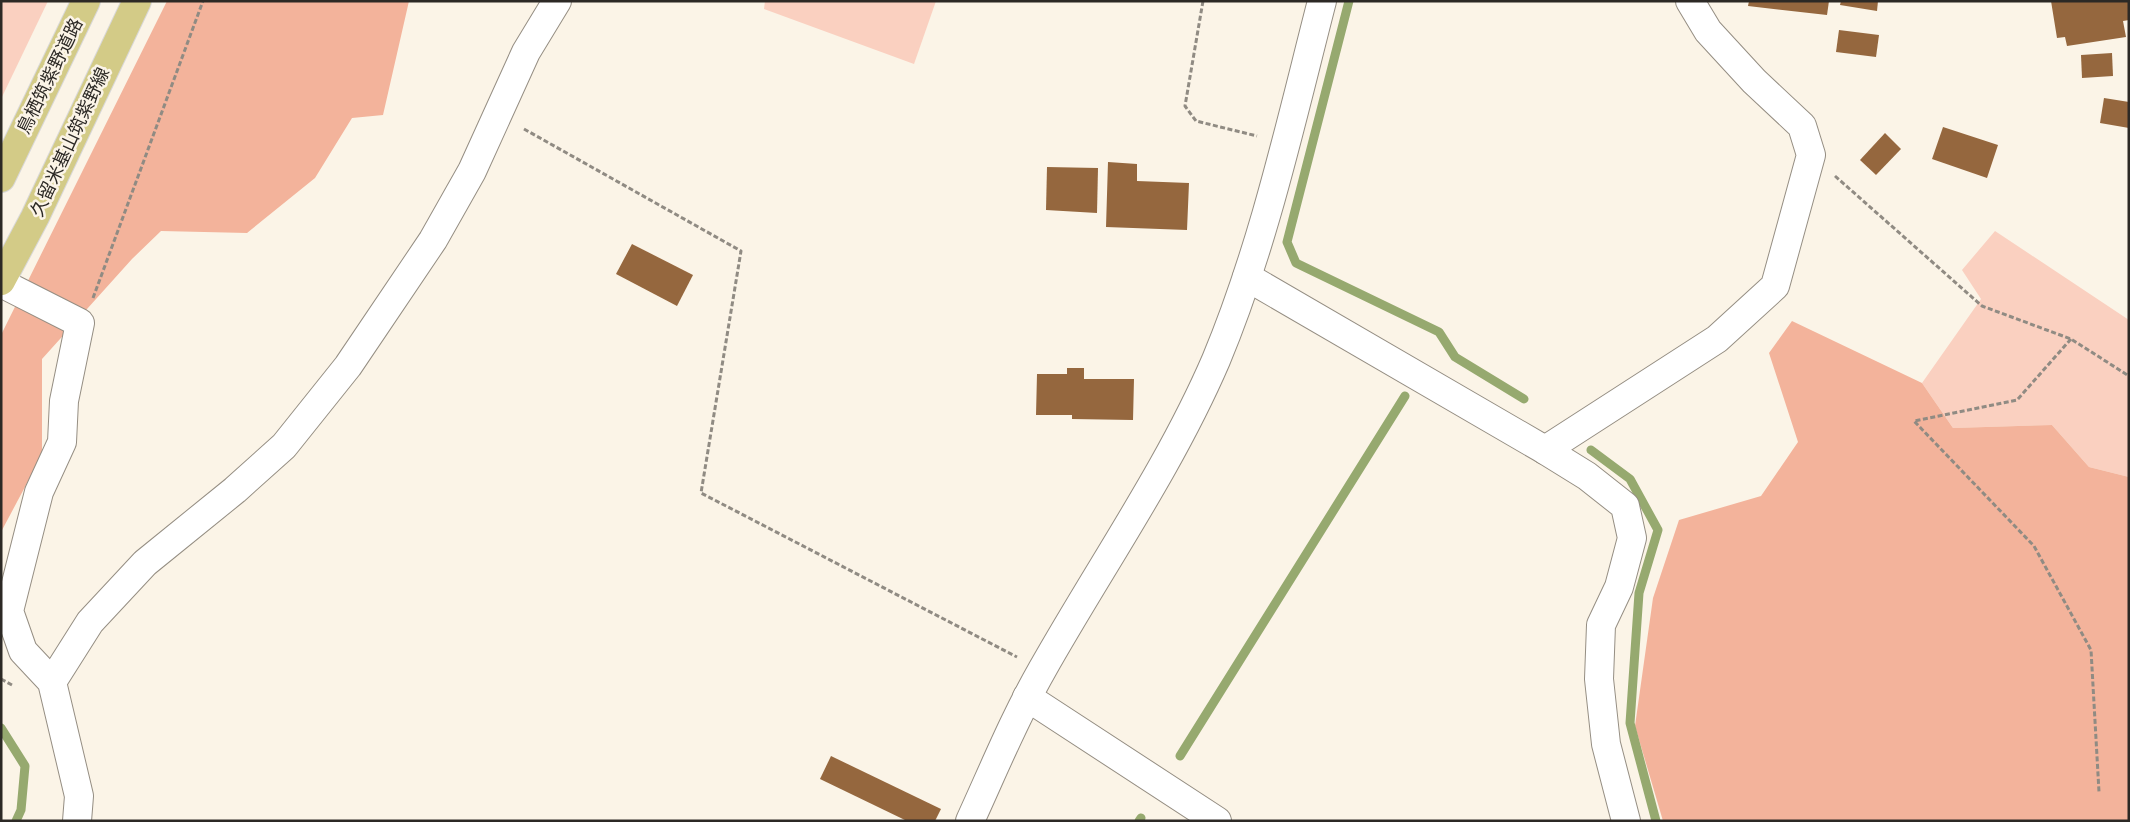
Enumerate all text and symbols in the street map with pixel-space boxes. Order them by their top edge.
street label: 鳥栖筑紫野道路 [12,15,86,137]
street label: 久留米基山筑紫野線 [26,64,112,219]

